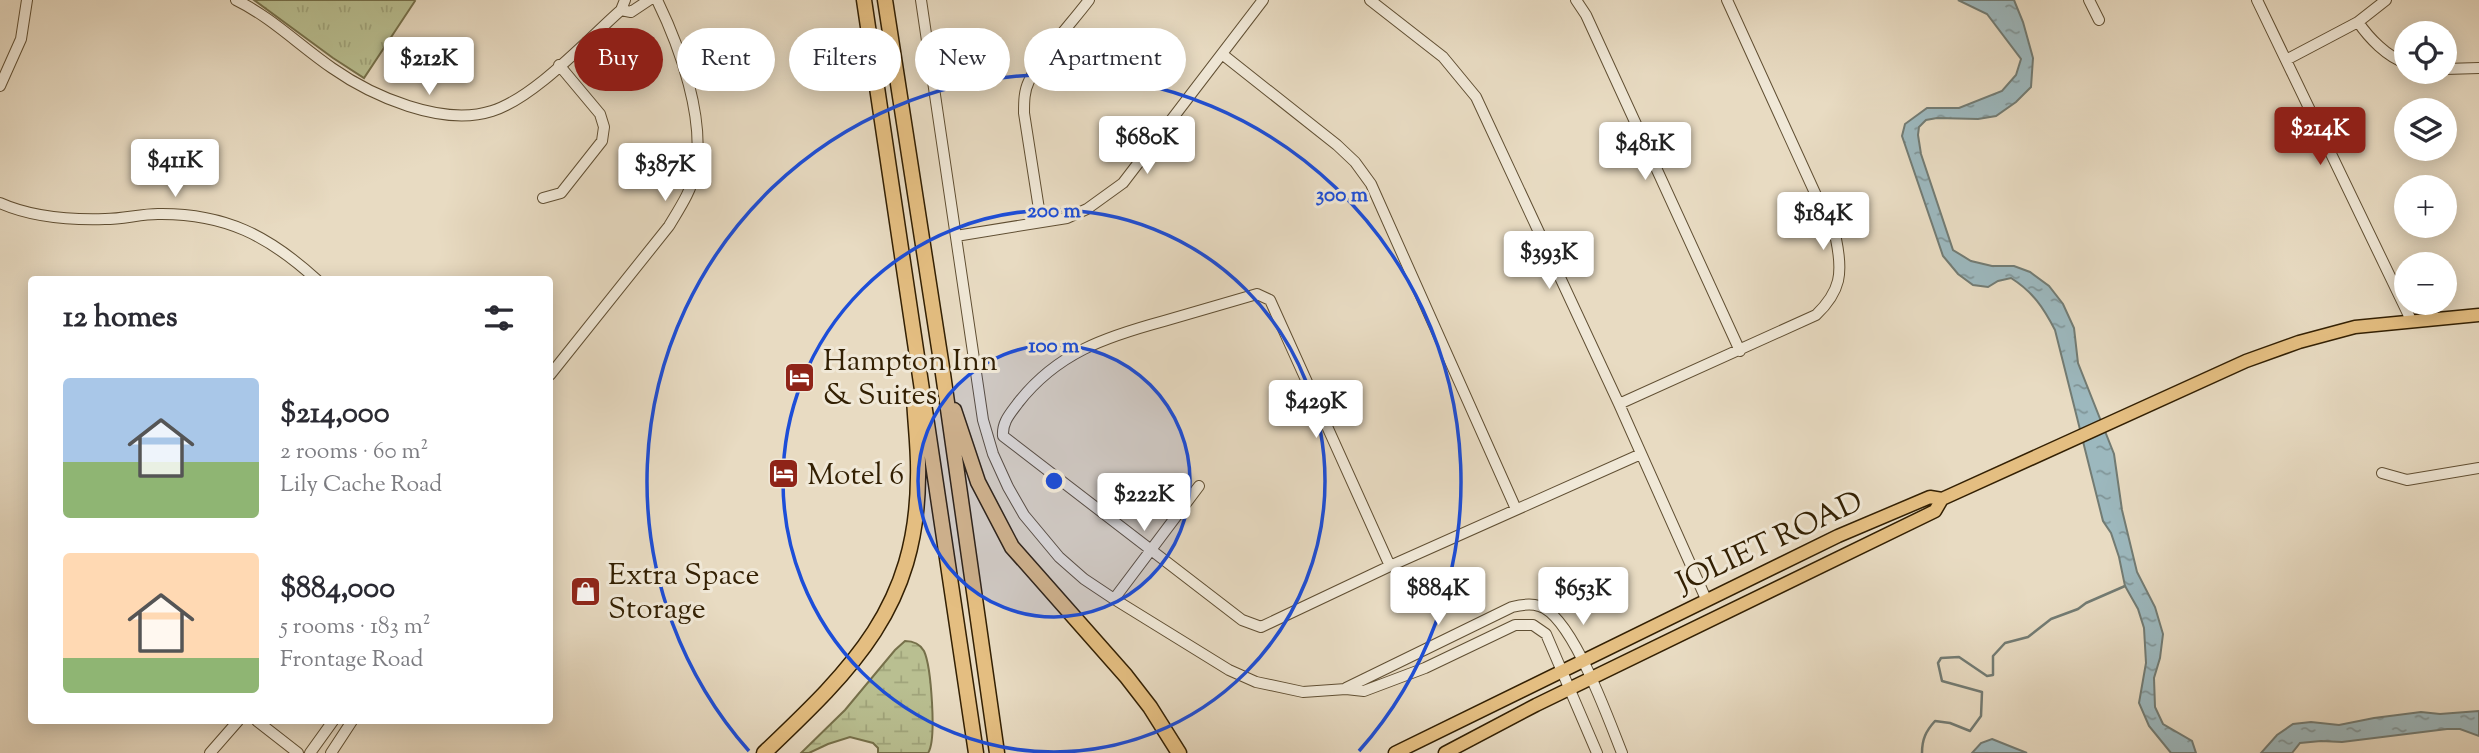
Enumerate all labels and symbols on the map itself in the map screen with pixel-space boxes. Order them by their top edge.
pin: $212K [380,38,478,97]
pin: $214K [2271,108,2369,167]
pin: $680K [1098,116,1196,176]
pin: $481K [1596,122,1694,182]
pin: $411K [126,140,224,199]
pin: $387K [616,144,714,203]
text: 300 m [1316,181,1369,211]
pin: $184K [1774,192,1872,252]
text: 200 m [1027,197,1082,227]
pin: $393K [1500,232,1598,291]
text: 100 m [1029,332,1080,362]
place label: Hampton Inn & Suites [823,341,998,418]
hotel icon: Hampton Inn & Suites [783,360,817,394]
pin: $429K [1267,380,1365,440]
place label: Motel 6 [807,455,904,498]
hotel icon: Motel 6 [767,457,801,491]
centre of rings [1042,469,1066,493]
pin: $222K [1095,474,1193,533]
street label: JOLIET ROAD [1668,481,1870,606]
place label: Extra Space Storage [608,555,759,632]
pin: $884K [1389,568,1487,627]
pin: $653K [1534,568,1632,627]
shop icon: Extra Space Storage [568,574,602,608]

